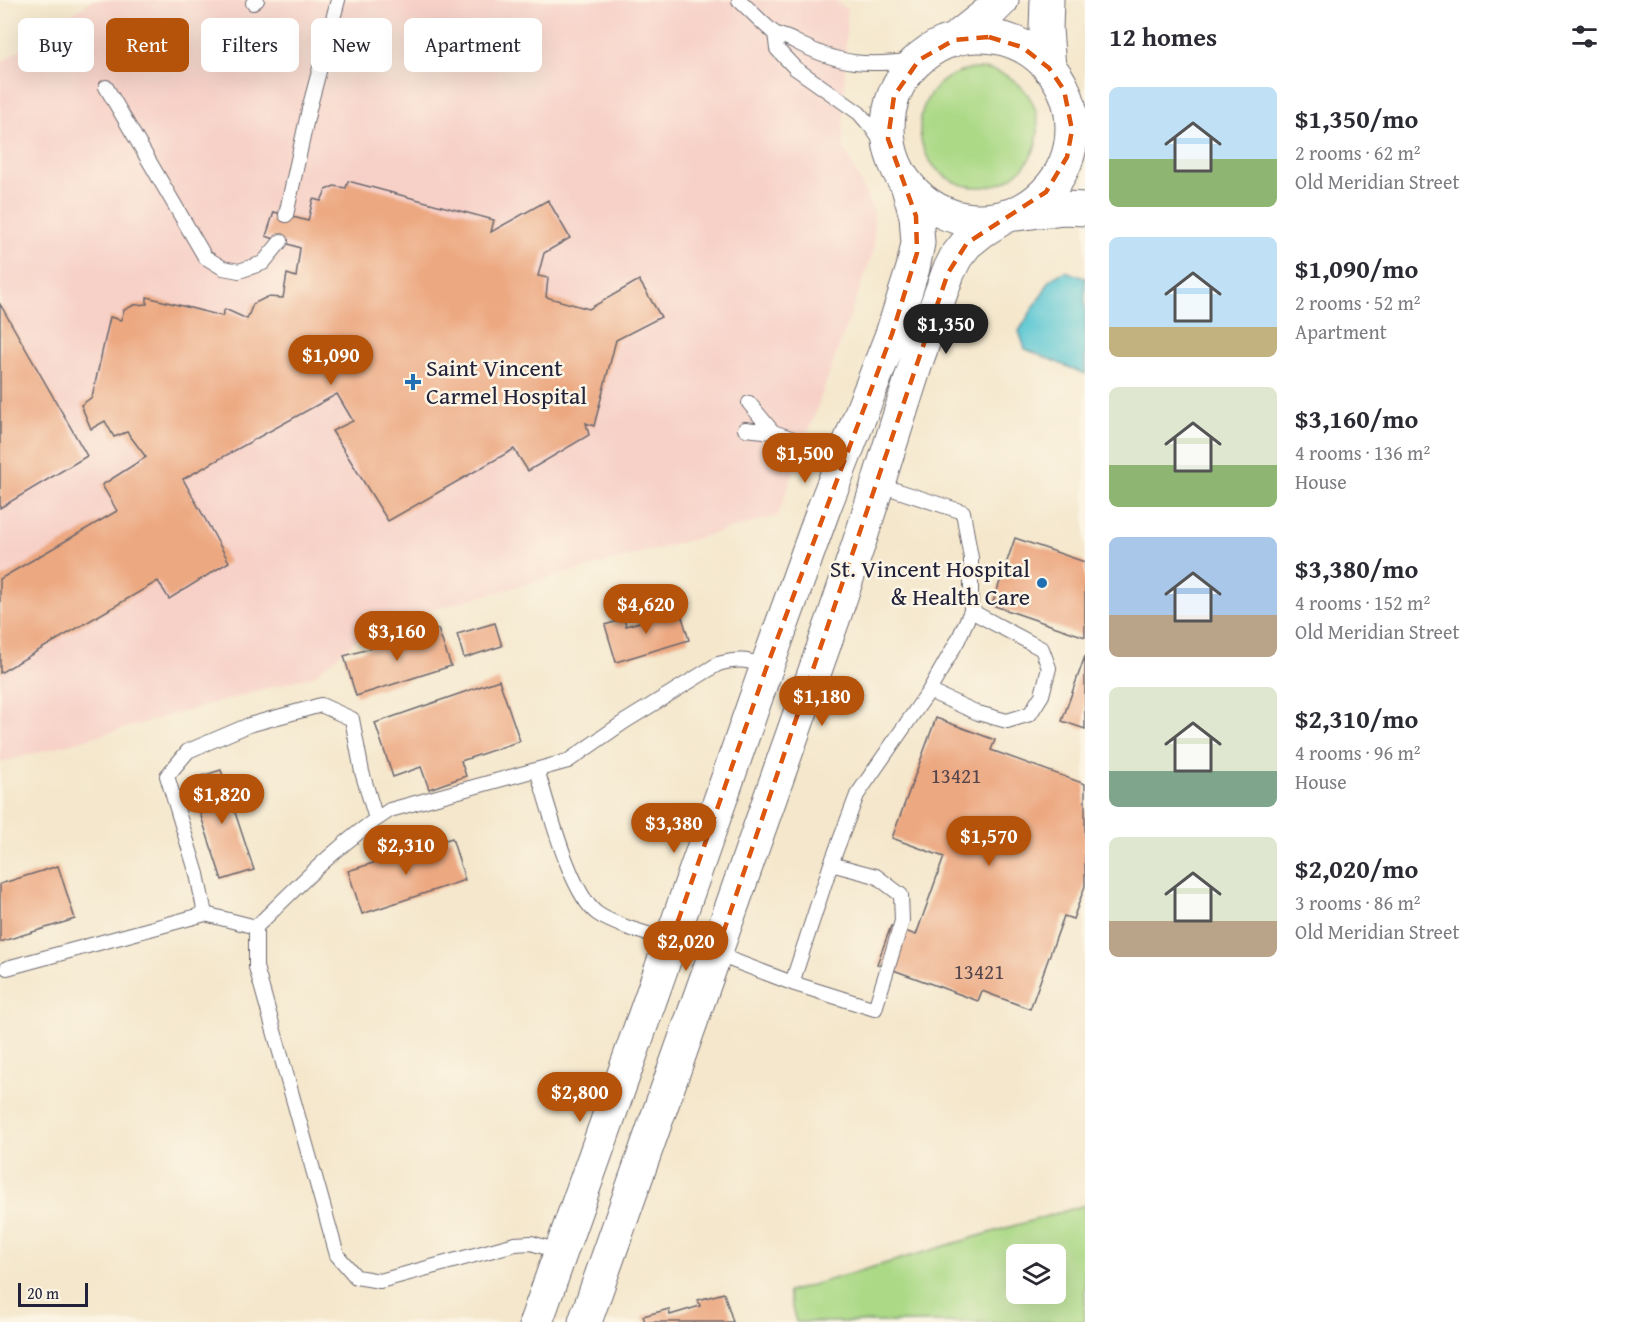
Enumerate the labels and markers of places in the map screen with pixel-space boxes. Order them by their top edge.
pin: $1,350 [897,304,995,355]
pin: $1,090 [282,335,380,386]
place label: Saint Vincent Carmel Hospital [426,350,587,413]
marker: Saint Vincent Carmel Hospital [404,373,422,391]
pin: $1,500 [756,433,854,484]
place label: St. Vincent Hospital & Health Care [830,551,1030,614]
marker: St. Vincent Hospital & Health Care [1035,576,1049,590]
pin: $4,620 [597,584,695,635]
pin: $3,160 [348,611,446,662]
pin: $1,180 [773,676,871,727]
pin: $1,820 [173,774,271,825]
pin: $3,380 [625,803,723,854]
pin: $1,570 [940,816,1038,867]
pin: $2,310 [357,825,455,876]
pin: $2,020 [637,921,735,972]
pin: $2,800 [531,1072,629,1123]

